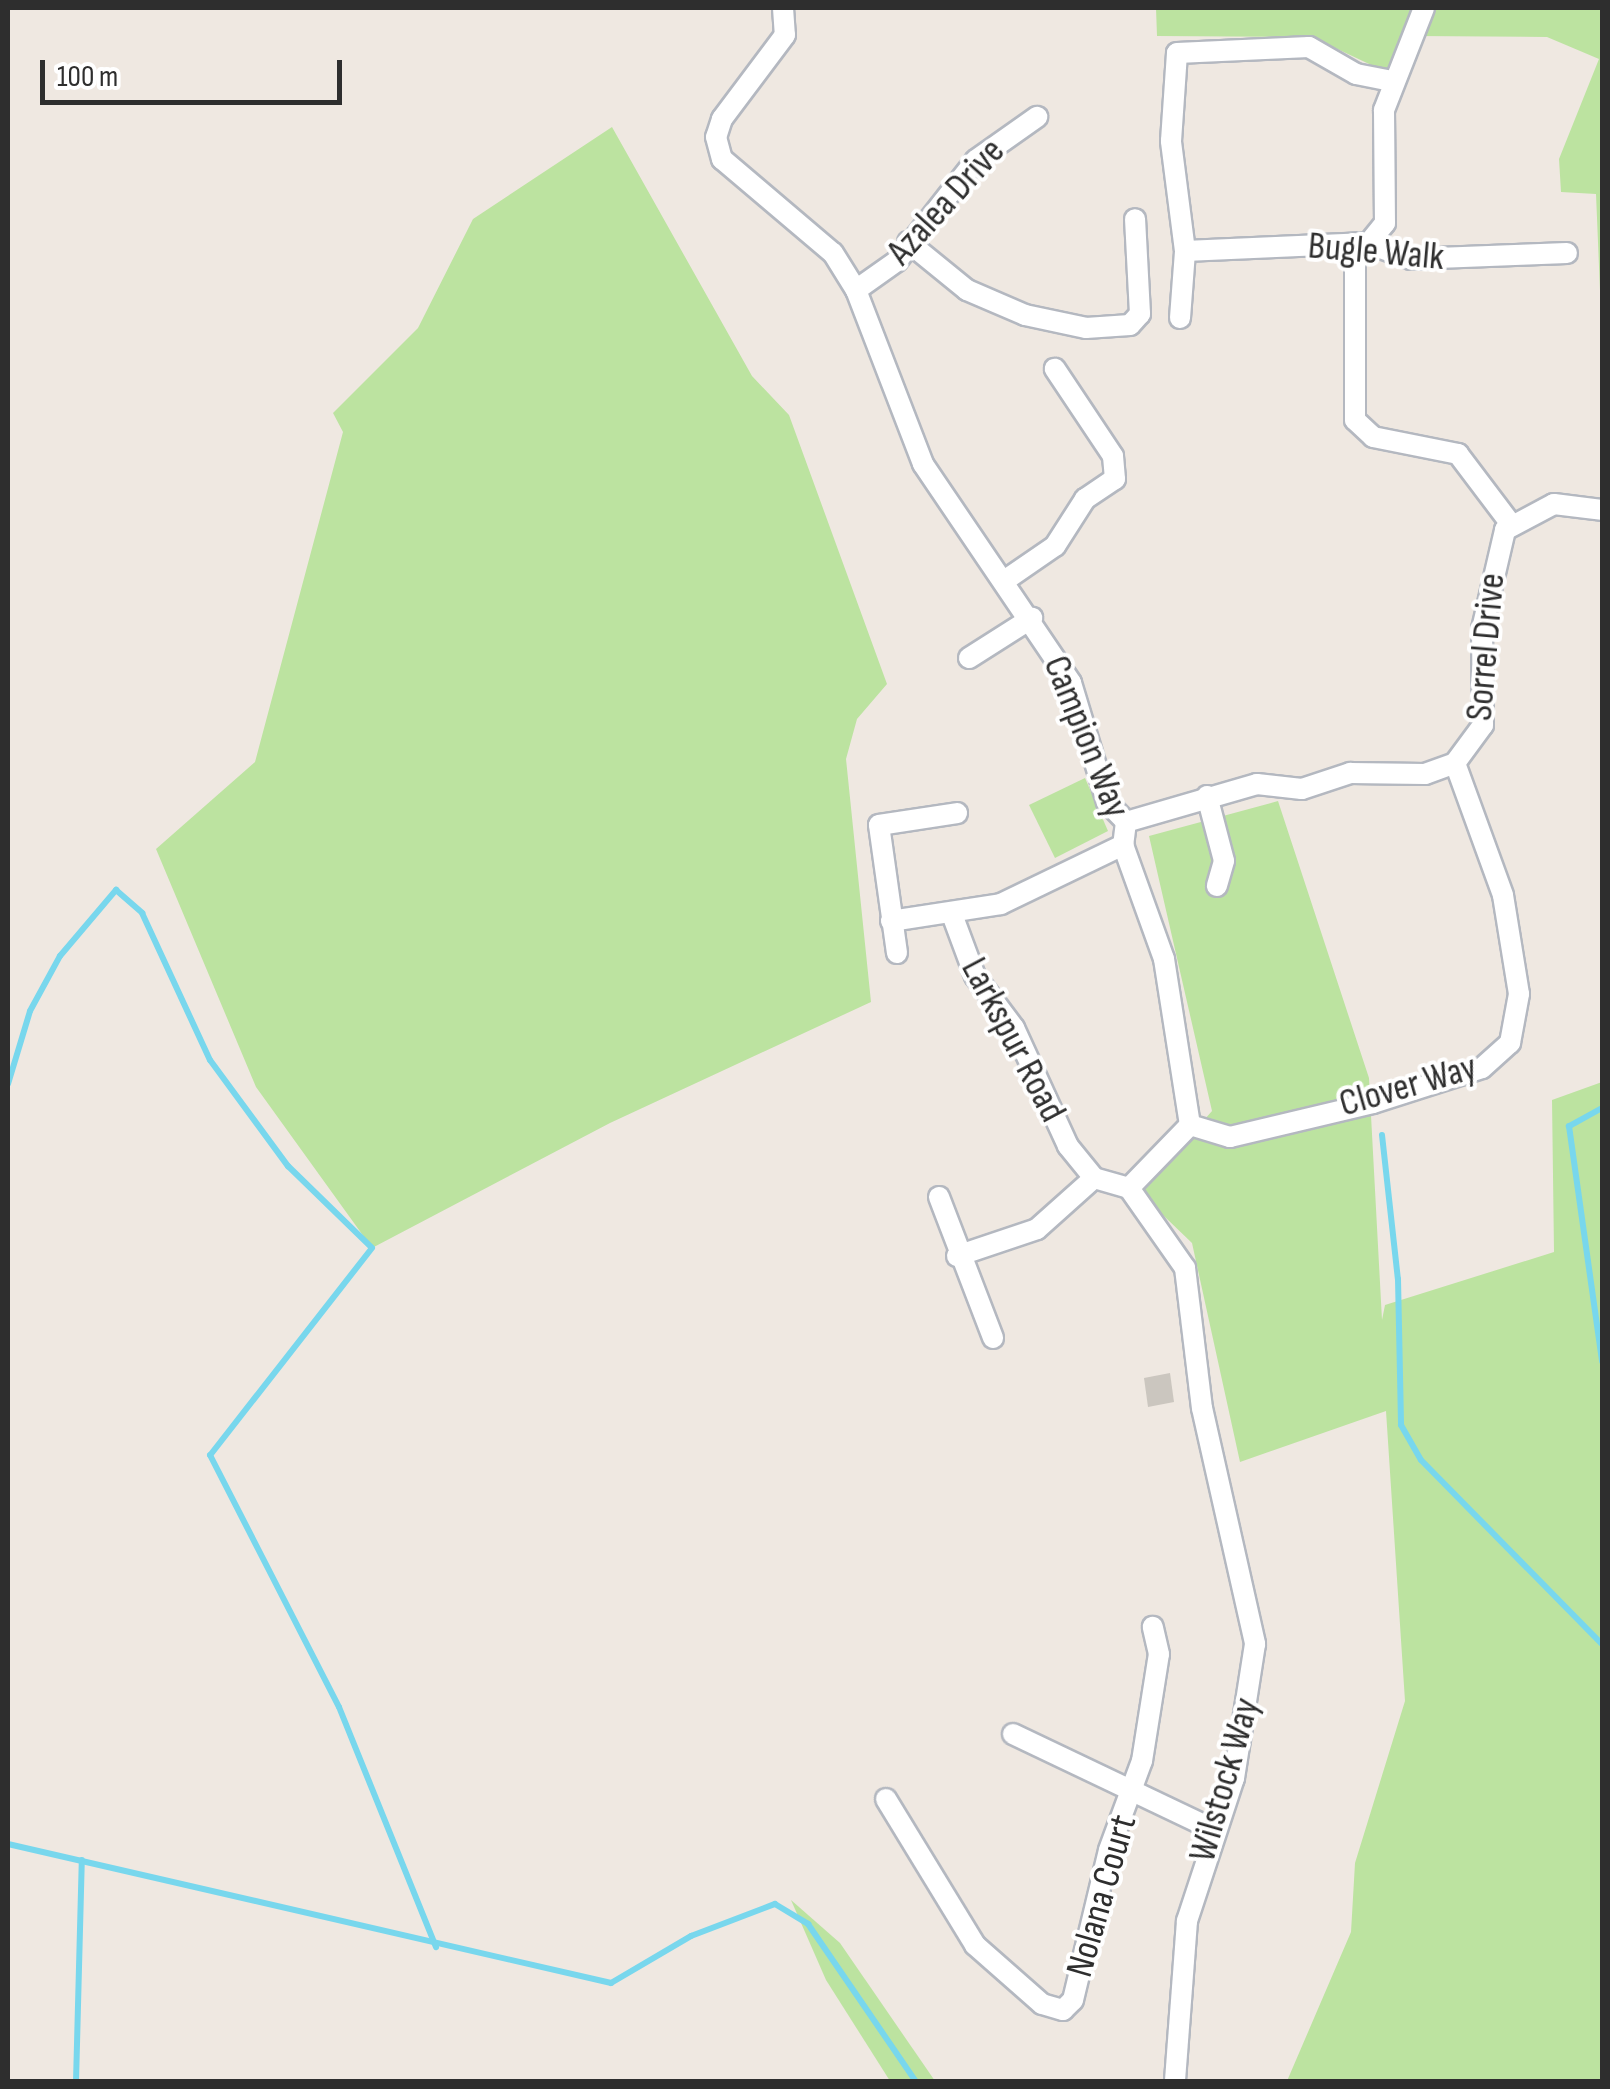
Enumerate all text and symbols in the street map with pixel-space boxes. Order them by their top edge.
scale bar [45,40,348,102]
text: 100 m [57,59,118,95]
street label: Azalea Drive [877,129,1015,275]
street label: Bugle Walk [1306,223,1446,281]
street label: Sorrel Drive [1457,571,1515,723]
street label: Campion Way [1033,649,1139,825]
street label: Larkspur Road [951,950,1075,1130]
street label: Clover Way [1334,1045,1482,1127]
street label: Wilstock Way [1180,1693,1270,1867]
street label: Nolana Court [1057,1810,1147,1982]

